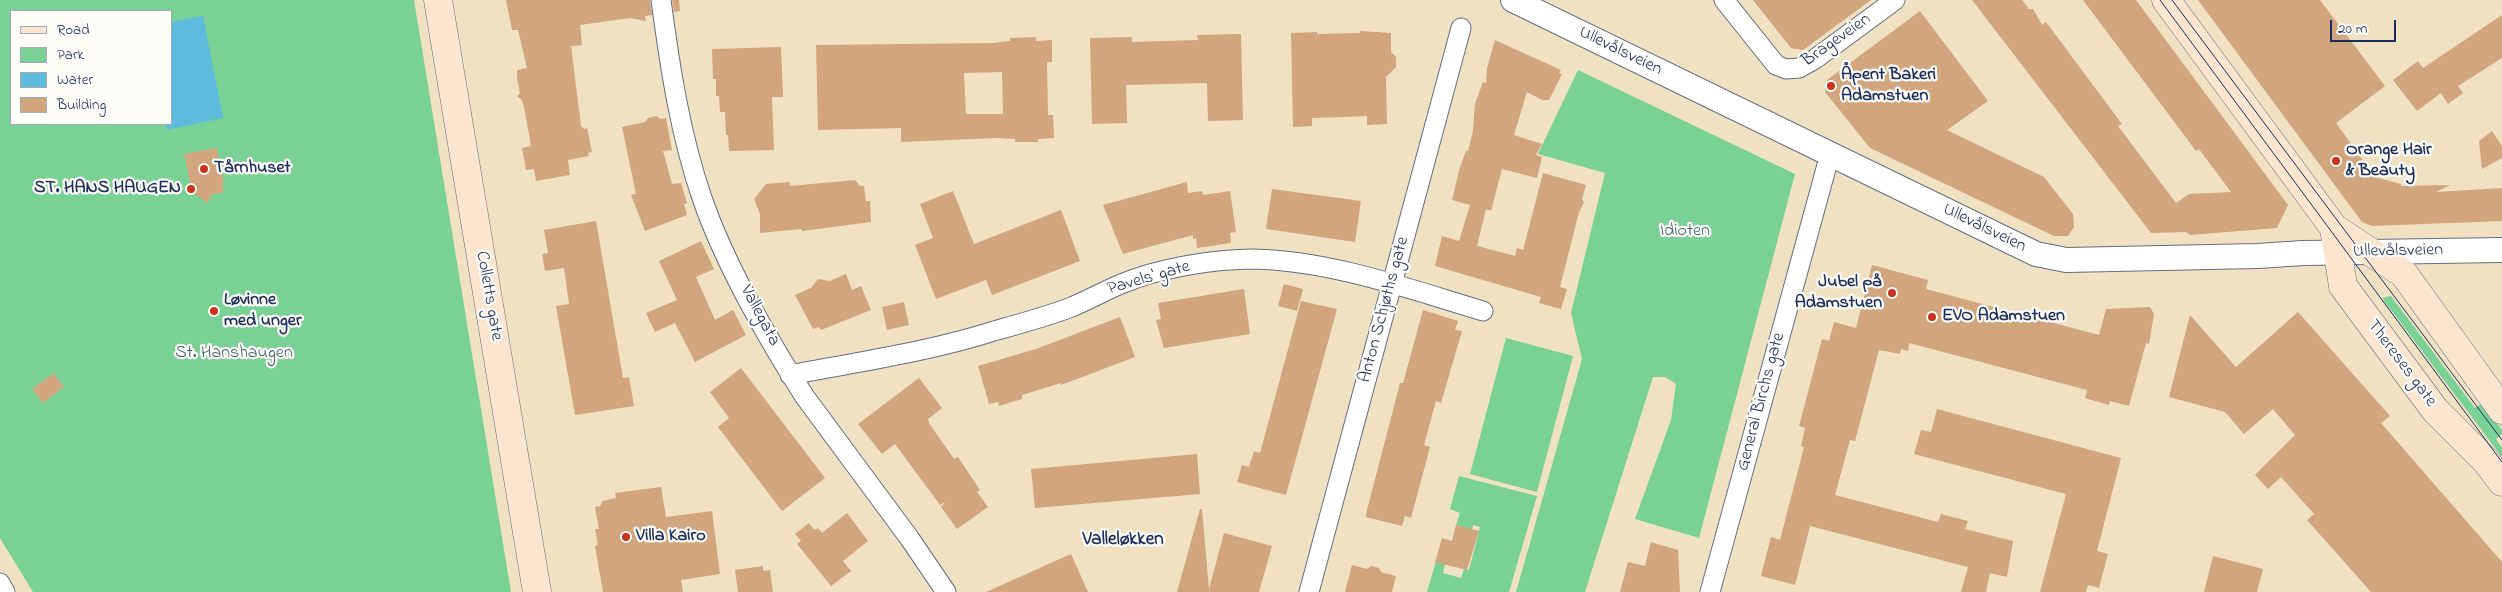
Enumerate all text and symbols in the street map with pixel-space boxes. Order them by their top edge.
street label: Brageveien [1798,9,1876,73]
legend [10,10,172,125]
scale bar [2332,10,2398,42]
text: 20 m [2338,18,2367,40]
text: Road [57,19,90,41]
street label: Ullevålsveien [1575,23,1665,81]
text: Park [57,44,84,66]
place label: Åpent Bakeri Adamstuen [1841,65,1936,108]
text: Water [57,69,93,91]
marker: Åpent Bakeri Adamstuen [1825,80,1837,92]
text: Building [57,94,106,116]
place label: Orange Hair & Beauty [2346,140,2432,182]
marker: Orange Hair & Beauty [2330,155,2342,167]
place label: Tårnhuset [214,158,291,180]
marker: Tårnhuset [198,163,210,175]
place label: ST. HANS HAUGEN [34,178,181,200]
marker: ST. HANS HAUGEN [185,183,197,195]
street label: Ullevålsveien [1939,200,2029,258]
park label: Idioten [1660,221,1710,243]
street label: Anton Schjøths gate [1355,235,1415,385]
street label: Ullevålsveien [2353,240,2443,264]
street label: Colletts gate [470,250,506,342]
street label: Pavels' gate [1105,257,1193,301]
place label: Jubel på Adamstuen [1795,272,1882,314]
street label: Vallegata [734,282,784,350]
marker: Jubel på Adamstuen [1886,287,1898,299]
place label: Løvinne med unger [224,290,302,332]
marker: Løvinne med unger [208,305,220,317]
place label: EVO Adamstuen [1942,306,2065,328]
marker: EVO Adamstuen [1926,311,1938,323]
street label: Thereses gate [2361,316,2441,412]
street label: General Birchs gate [1733,331,1791,473]
park label: St. Hanshaugen [175,343,293,365]
place label: Villa Kairo [636,526,705,548]
district label: Valleløkken [1082,530,1164,552]
marker: Villa Kairo [620,531,632,543]

